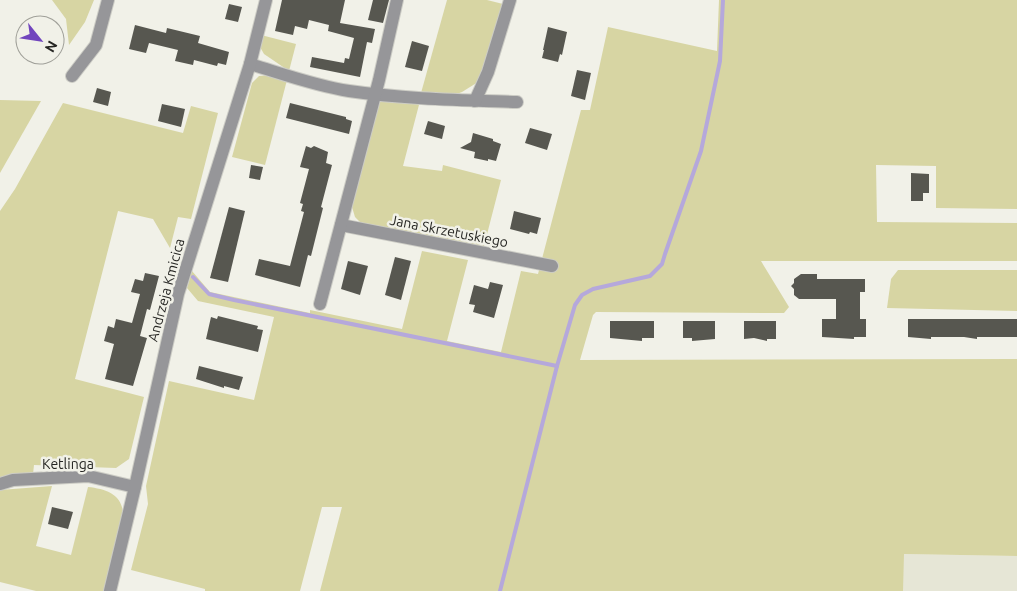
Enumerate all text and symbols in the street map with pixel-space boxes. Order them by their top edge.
north arrow [15,15,65,65]
text: N [42,38,61,55]
street label: Jana Skrzetuskiego [388,212,510,250]
street label: Andrzeja Kmicica [145,237,187,343]
street label: Ketlinga [42,456,94,472]

